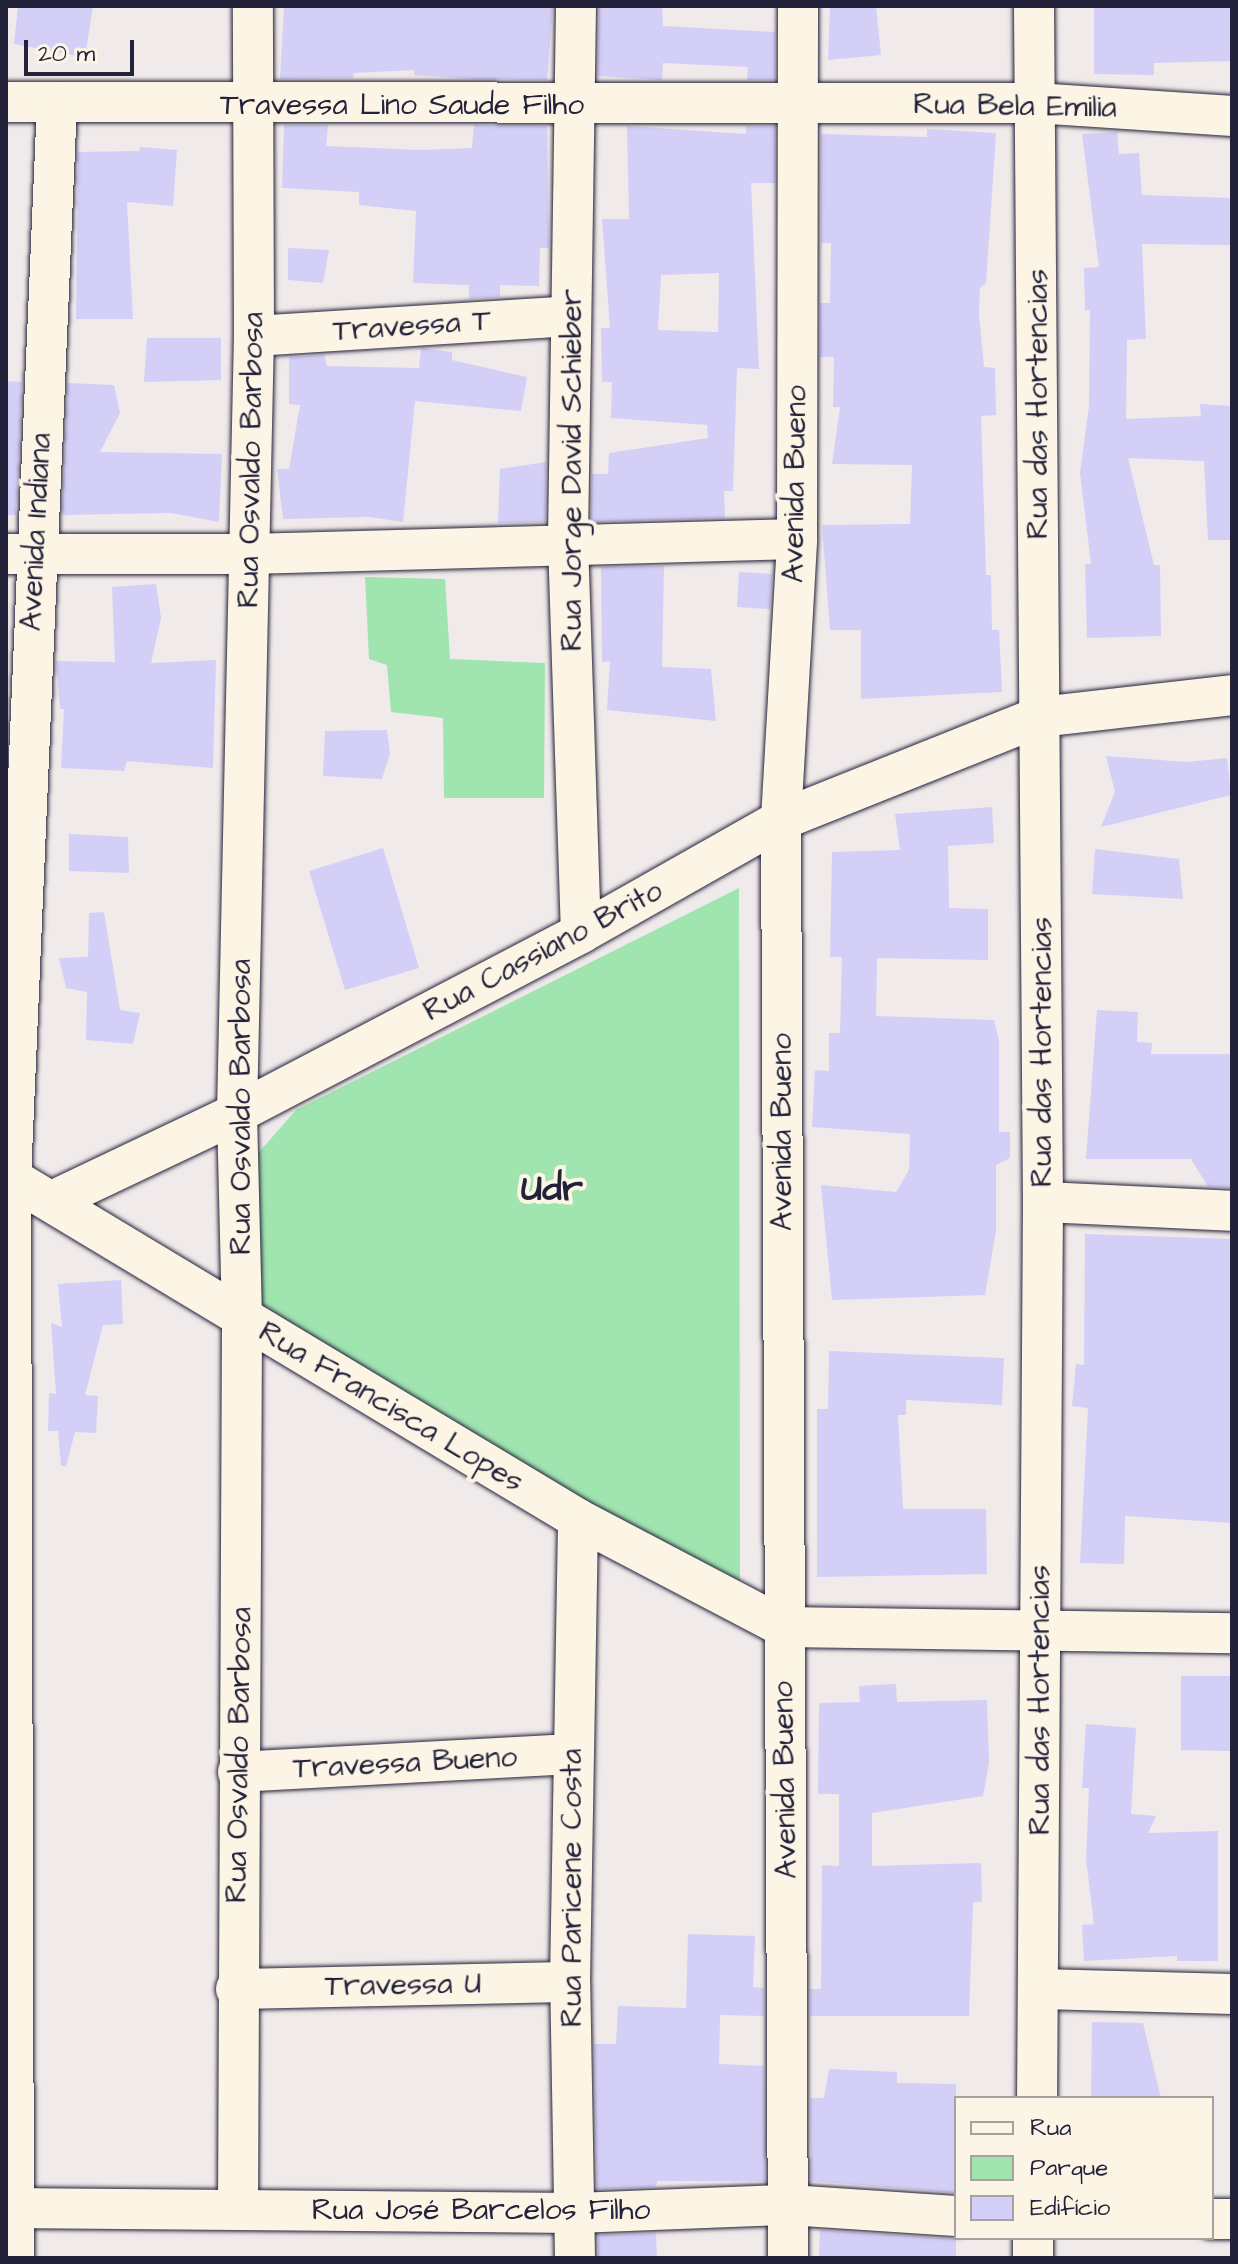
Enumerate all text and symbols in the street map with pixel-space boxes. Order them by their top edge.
scale bar [28,24,138,74]
text: 20 m [38,37,95,71]
street label: Rua Bela Emilia [913,86,1117,126]
street label: Travessa Lino Saude Filho [220,87,584,123]
street label: Rua das Hortencias [1020,269,1056,539]
street label: Rua Jorge David Schieber [554,289,590,651]
street label: Travessa T [332,303,492,349]
street label: Rua Osvaldo Barbosa [230,312,272,608]
street label: Avenida Bueno [775,385,815,583]
street label: Avenida Indiana [13,432,59,632]
street label: Rua Cassiano Brito [417,873,669,1029]
street label: Rua das Hortencias [1024,917,1060,1187]
street label: Rua Osvaldo Barbosa [223,959,259,1255]
street label: Avenida Bueno [764,1033,800,1231]
district label: Udr [521,1167,583,1213]
street label: Rua Francisca Lopes [252,1314,530,1500]
street label: Rua das Hortencias [1022,1565,1058,1835]
street label: Rua Osvaldo Barbosa [218,1607,260,1903]
street label: Avenida Bueno [765,1681,805,1879]
street label: Travessa Bueno [292,1739,518,1787]
street label: Rua Paricene Costa [554,1749,590,2027]
street label: Travessa U [324,1966,482,2004]
legend [954,2096,1214,2240]
text: Rua [1030,2111,1072,2145]
text: Parque [1030,2151,1108,2185]
text: Edifício [1030,2191,1110,2225]
street label: Rua José Barcelos Filho [312,2192,650,2228]

